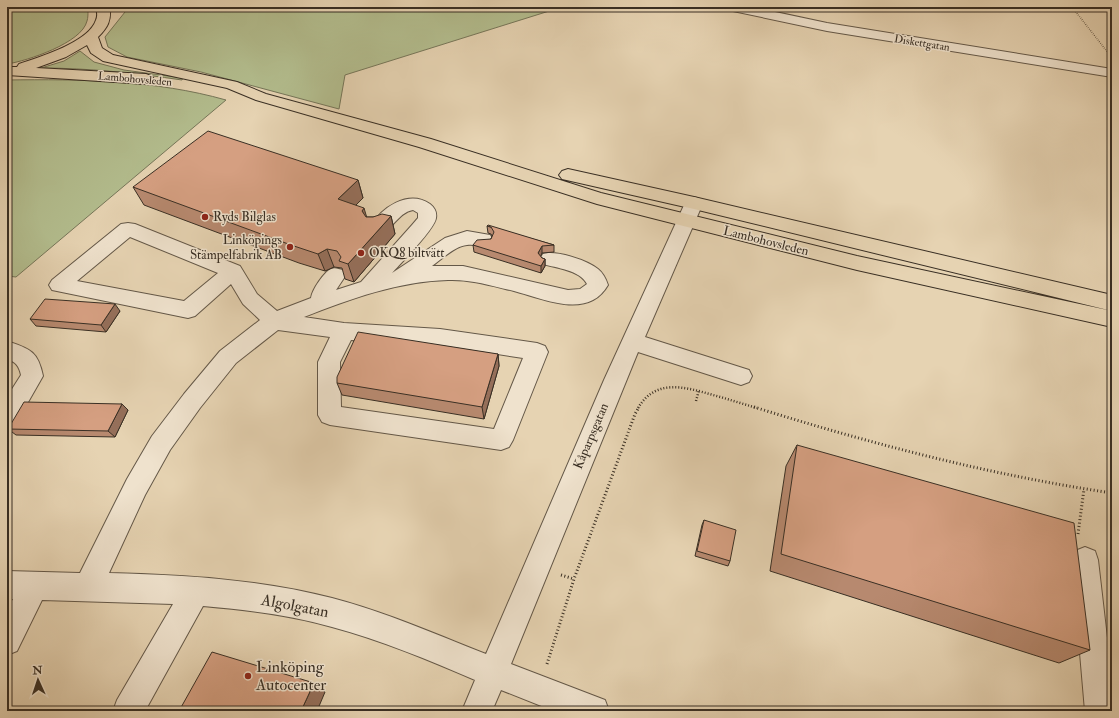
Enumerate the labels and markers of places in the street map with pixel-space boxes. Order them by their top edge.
place label: Ryds Bilglas [213,209,276,226]
marker: Ryds Bilglas [200,212,210,222]
place label: Linköpings Stämpelfabrik AB [190,232,283,264]
marker: Linköpings Stämpelfabrik AB [285,242,295,252]
place label: OKQ8 biltvätt [369,245,445,261]
marker: OKQ8 biltvätt [356,248,366,258]
place label: Linköping Autocenter [255,657,326,695]
marker: Linköping Autocenter [243,671,253,681]

